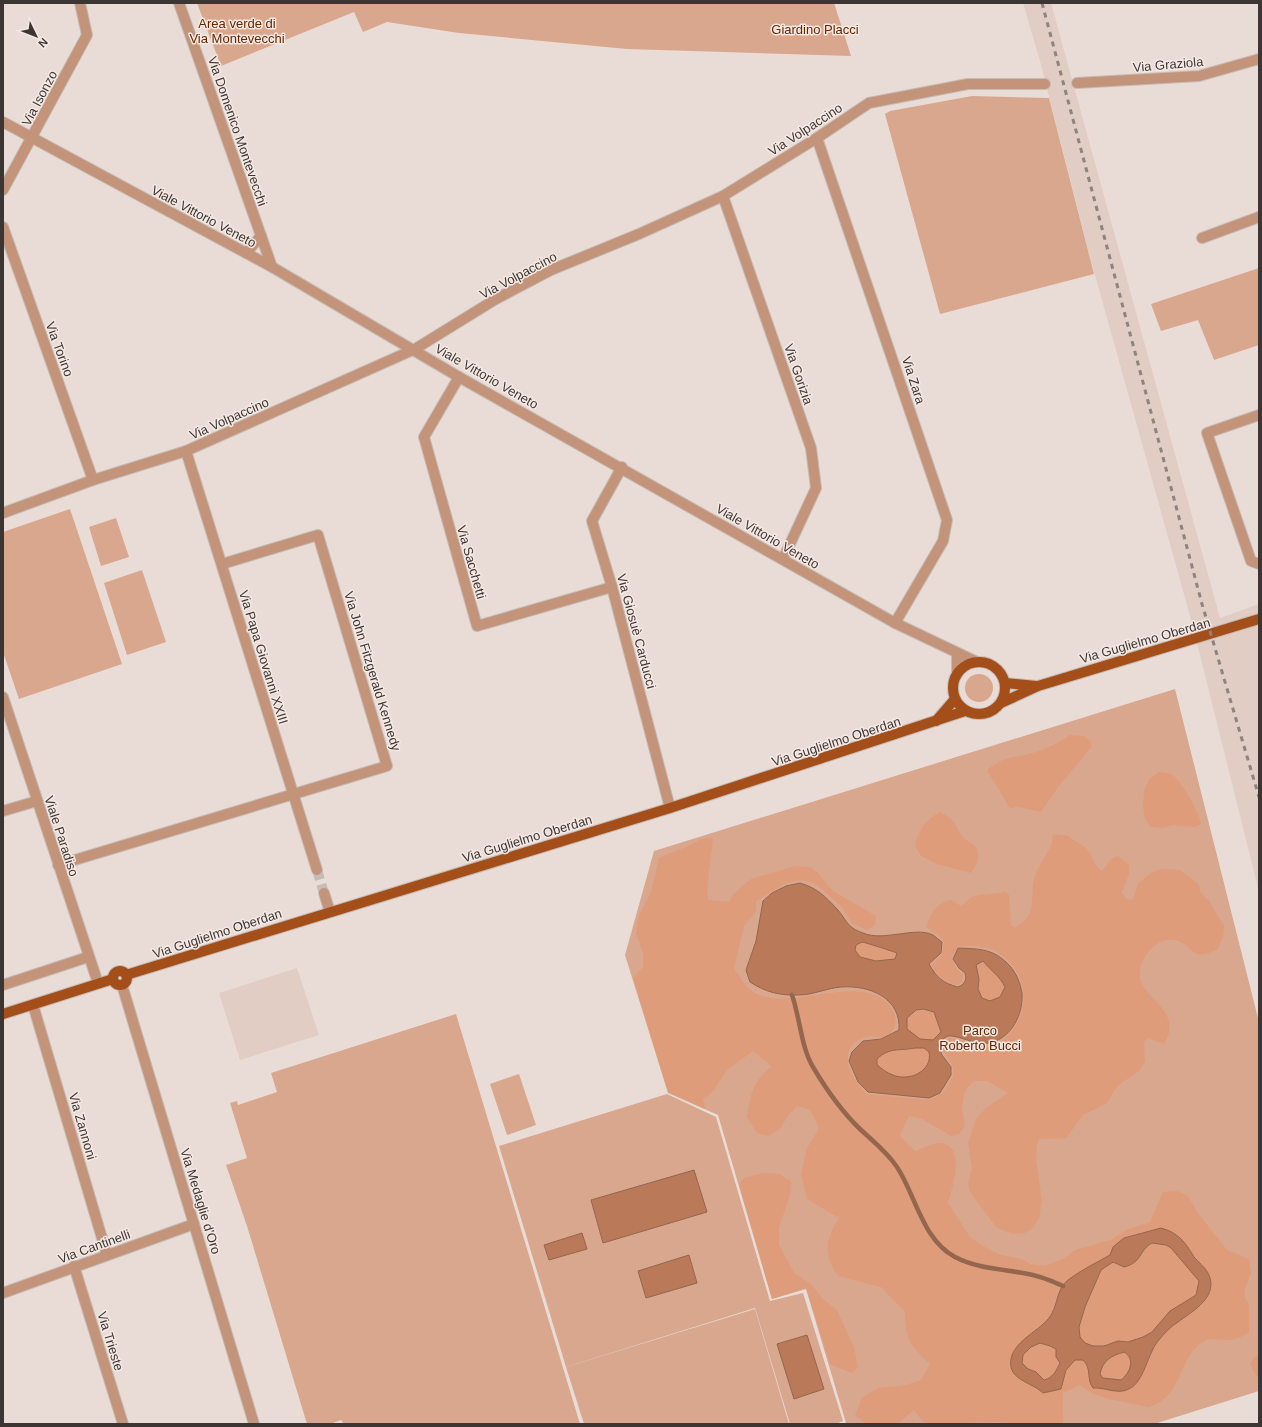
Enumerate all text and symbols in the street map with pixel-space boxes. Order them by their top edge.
north arrow [16,16,56,56]
park label: Area verde di Via Montevecchi [189,16,285,46]
park label: Giardino Placci [771,22,859,37]
text: N [36,36,50,50]
street label: Via Domenico Montevecchi [205,54,270,208]
street label: Via Graziola [1132,54,1205,75]
street label: Via Isonzo [19,68,60,128]
street label: Via Volpaccino [766,100,845,159]
street label: Viale Vittorio Veneto [149,182,259,250]
street label: Via Volpaccino [477,249,559,302]
street label: Via Torino [43,320,76,379]
street label: Viale Vittorio Veneto [433,341,541,412]
street label: Via Gorizia [781,342,816,407]
street label: Via Zara [899,355,928,406]
street label: Via Volpaccino [187,394,271,443]
street label: Viale Vittorio Veneto [714,501,822,572]
street label: Via Sacchetti [454,524,489,601]
street label: Via Giosuè Carducci [614,572,659,690]
street label: Via Papa Giovanni XXIII [236,588,291,726]
street label: Via John Fitzgerald Kennedy [341,590,404,753]
street label: Via Guglielmo Oberdan [1078,615,1212,666]
street label: Via Guglielmo Oberdan [770,713,903,769]
street label: Viale Paradiso [41,794,82,878]
street label: Via Guglielmo Oberdan [460,812,594,865]
street label: Via Guglielmo Oberdan [151,905,284,961]
park label: Parco Roberto Bucci [939,1023,1021,1053]
street label: Via Zannoni [66,1091,99,1162]
street label: Via Medaglie d'Oro [177,1146,224,1256]
street label: Via Cantinelli [56,1226,132,1266]
street label: Via Trieste [94,1310,127,1373]

